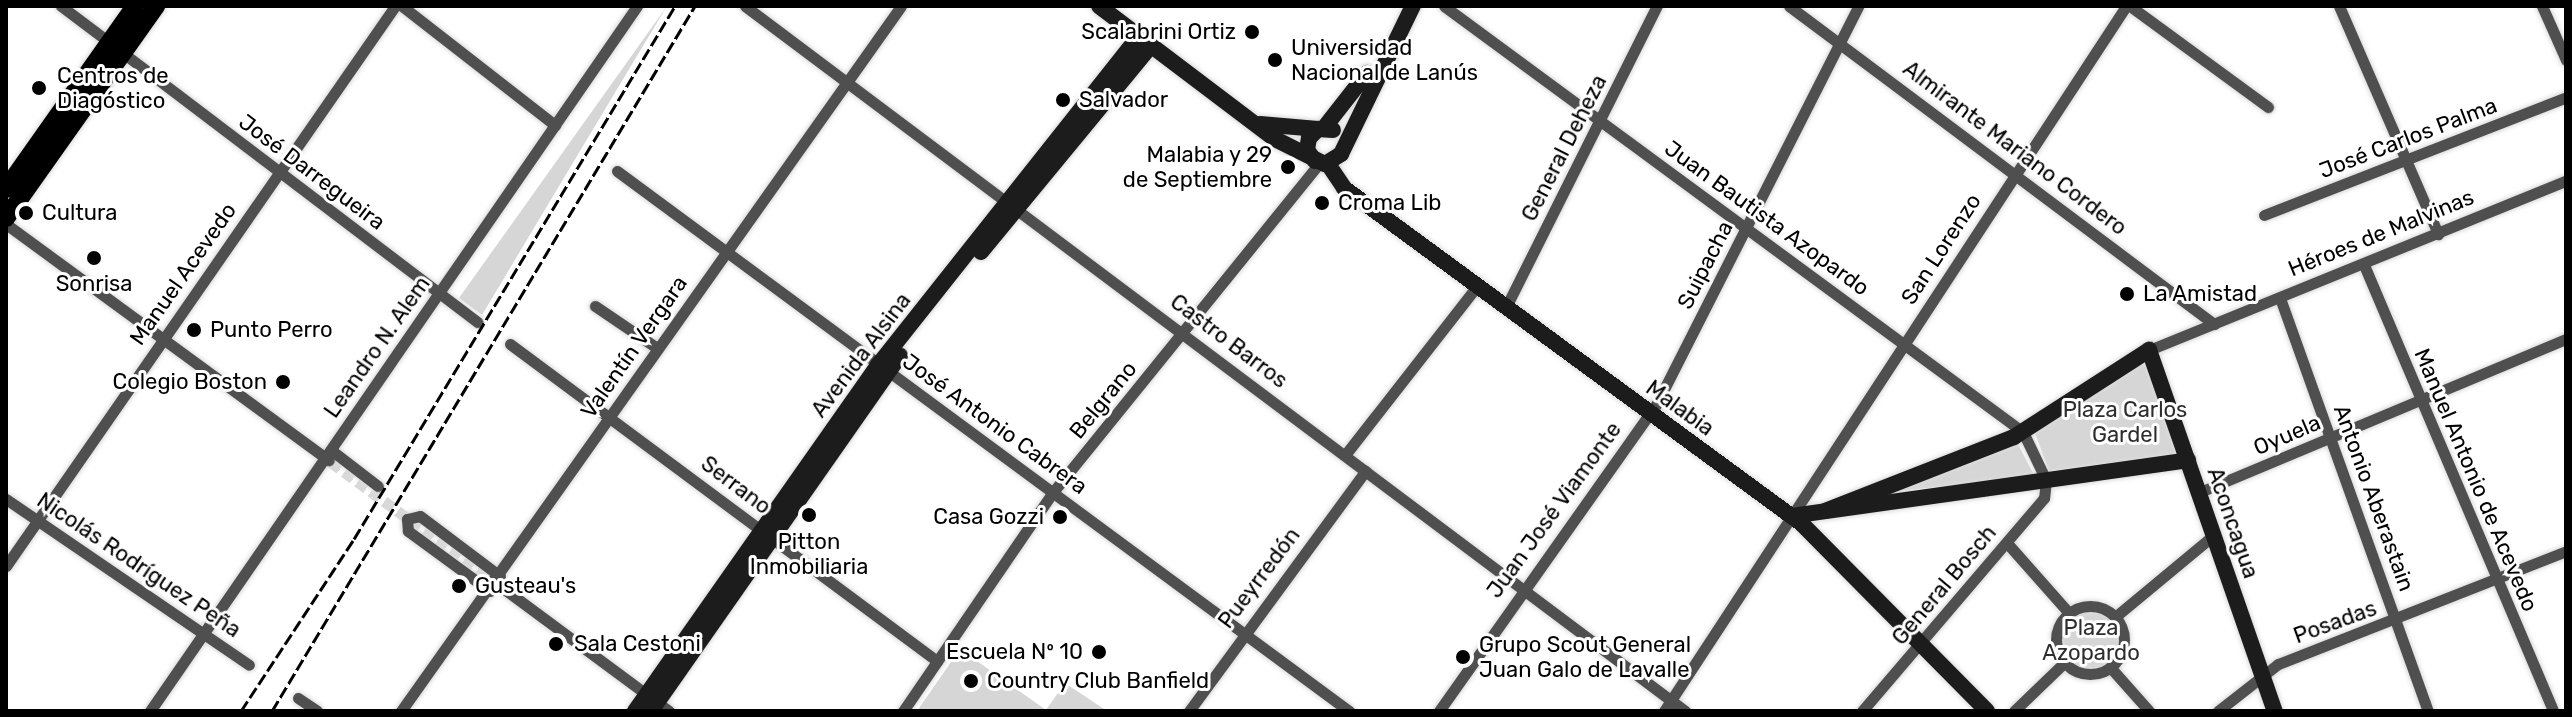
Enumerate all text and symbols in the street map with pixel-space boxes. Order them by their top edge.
place label: Scalabrini Ortiz [1081,19,1236,45]
marker: Scalabrini Ortiz [1243,23,1261,41]
place label: Universidad Nacional de Lanús [1291,34,1478,86]
marker: Universidad Nacional de Lanús [1266,51,1284,69]
street label: Almirante Mariano Cordero [1898,55,2132,241]
place label: Centros de Diagóstico [57,62,169,114]
street label: General Deheza [1516,70,1612,226]
marker: Centros de Diagóstico [28,77,50,99]
place label: Salvador [1079,87,1168,113]
marker: Salvador [1054,91,1072,109]
street label: José Carlos Palma [2315,92,2501,184]
street label: José Darregueira [234,109,390,235]
street label: Juan Bautista Azopardo [1659,135,1875,301]
place label: Malabia y 29 de Septiembre [1123,141,1272,192]
marker: Malabia y 29 de Septiembre [1279,158,1297,176]
street label: Héroes de Malvinas [2284,184,2478,282]
street label: San Lorenzo [1895,189,1987,309]
place label: Croma Lib [1338,190,1441,216]
marker: Croma Lib [1313,194,1331,212]
street label: Manuel Acevedo [124,198,242,350]
place label: Cultura [42,200,117,226]
marker: Cultura [17,204,35,222]
street label: Suipacha [1672,217,1738,313]
marker: Sonrisa [85,249,103,267]
place label: Sonrisa [56,271,132,297]
street label: Leandro N. Alem [318,271,436,423]
street label: Valentín Vergara [575,271,693,423]
place label: La Amistad [2143,281,2258,307]
marker: La Amistad [2118,285,2136,303]
street label: Avenida Alsina [805,287,917,423]
street label: Castro Barros [1165,288,1293,394]
place label: Punto Perro [210,317,333,343]
marker: Punto Perro [185,321,203,339]
street label: Manuel Antonio de Acevedo [2408,344,2544,616]
street label: José Antonio Cabrera [897,348,1093,500]
street label: Belgrano [1064,356,1142,444]
place label: Colegio Boston [112,369,267,395]
marker: Colegio Boston [274,373,292,391]
street label: Malabia [1641,374,1719,442]
park label: Plaza Carlos Gardel [2063,396,2187,448]
street label: Antonio Aberastain [2328,401,2420,595]
street label: Oyuela [2250,409,2324,461]
street label: Juan José Viamonte [1481,417,1627,603]
street label: Serrano [696,450,776,520]
street label: Aconcagua [2202,464,2264,582]
street label: Nicolás Rodríguez Peña [32,487,246,643]
place label: Casa Gozzi [933,504,1044,530]
marker: Pitton Inmobiliaria [800,506,818,524]
marker: Casa Gozzi [1051,508,1069,526]
street label: General Bosch [1886,520,2002,650]
street label: Pueyrredón [1213,522,1305,634]
place label: Pitton Inmobiliaria [750,528,868,580]
place label: Gusteau's [475,573,576,599]
marker: Gusteau's [450,577,468,595]
street label: Posadas [2290,595,2380,649]
park label: Plaza Azopardo [2042,614,2140,666]
place label: Sala Cestoni [574,631,701,657]
place label: Grupo Scout General Juan Galo de Lavalle [1479,631,1691,682]
marker: Sala Cestoni [545,633,567,655]
place label: Escuela Nº 10 [946,639,1083,665]
marker: Escuela Nº 10 [1090,643,1108,661]
marker: Grupo Scout General Juan Galo de Lavalle [1454,648,1472,666]
place label: Country Club Banfield [987,668,1210,694]
marker: Country Club Banfield [962,672,980,690]

